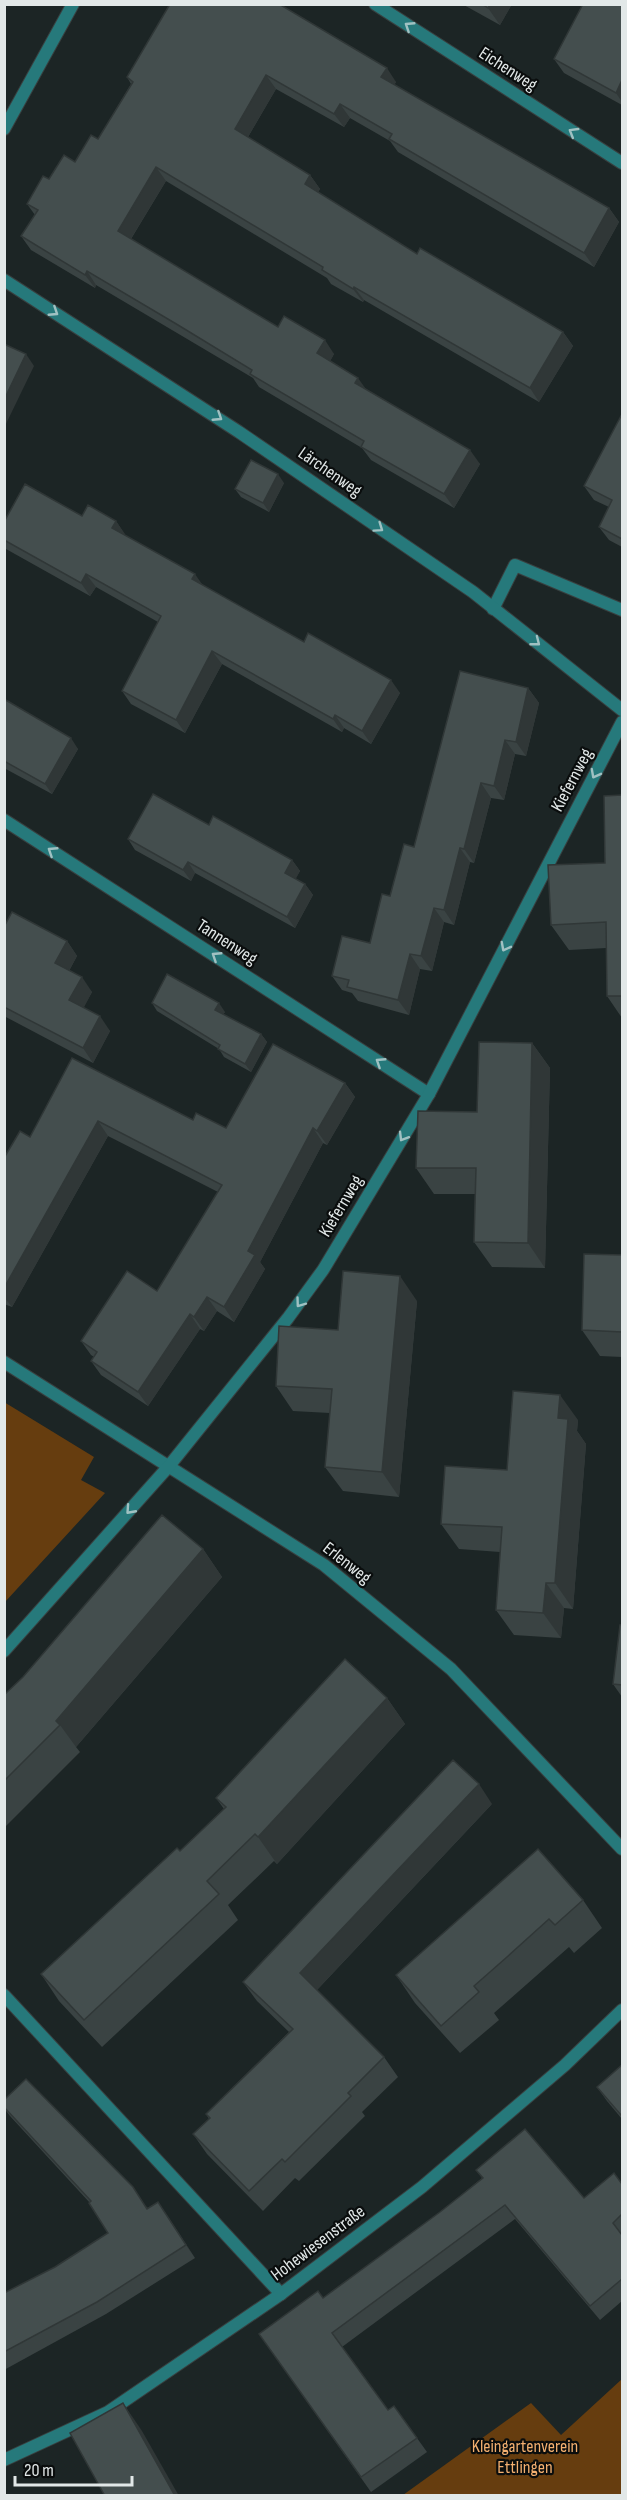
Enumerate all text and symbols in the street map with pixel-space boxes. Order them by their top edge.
one-way arrow [405,21,415,33]
street label: Eichenweg [475,42,541,96]
one-way arrow [569,127,579,139]
one-way arrow [48,304,58,316]
one-way arrow [211,410,222,421]
street label: Lärchenweg [294,443,366,501]
one-way arrow [372,521,383,532]
one-way arrow [529,635,540,646]
street label: Kiefernweg [547,745,597,815]
one-way arrow [591,768,603,779]
one-way arrow [48,846,58,858]
street label: Tannenweg [193,915,261,969]
one-way arrow [501,941,512,952]
one-way arrow [212,952,223,963]
one-way arrow [376,1058,387,1069]
one-way arrow [398,1131,410,1141]
street label: Kiefernweg [314,1171,368,1241]
one-way arrow [296,1296,307,1307]
one-way arrow [126,1503,137,1513]
street label: Erlenweg [319,1538,375,1588]
street label: Hohewiesenstraße [267,2201,369,2285]
park label: Kleingartenverein Ettlingen [472,2436,578,2478]
scale bar [15,2449,132,2487]
text: 20 m [24,2460,54,2481]

